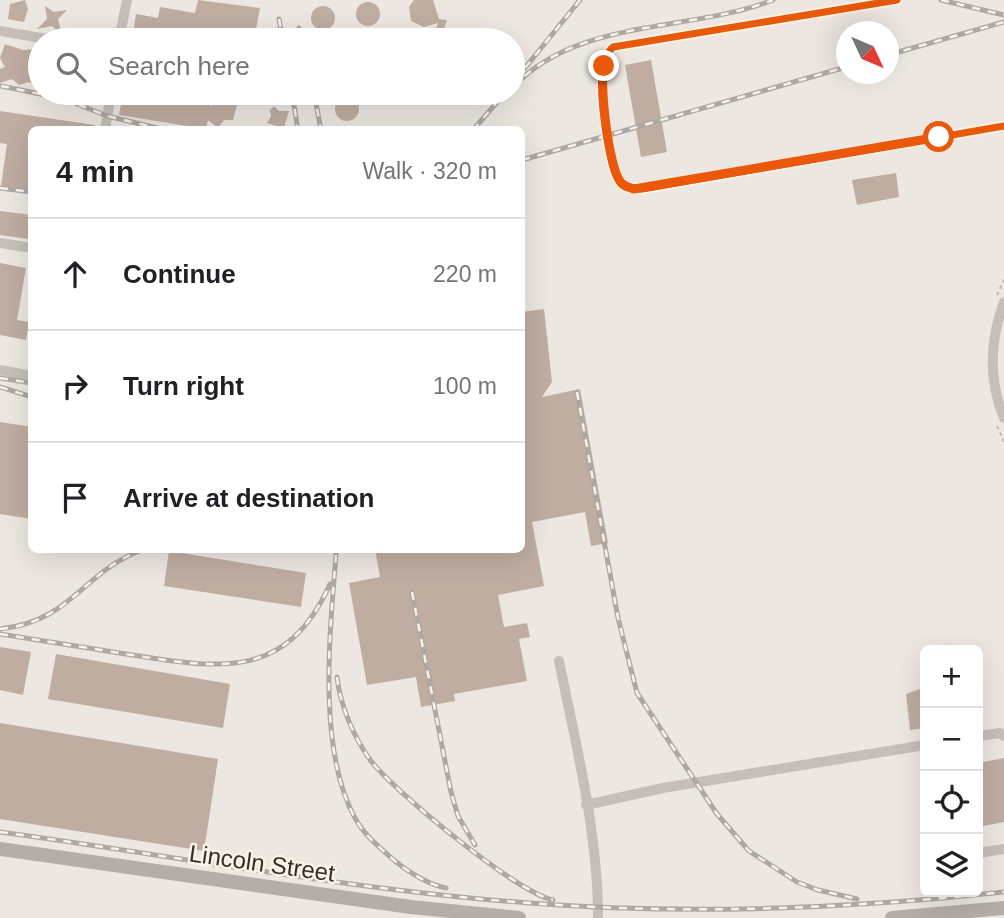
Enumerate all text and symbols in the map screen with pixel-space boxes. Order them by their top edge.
north arrow [836,21,899,84]
search box [28,28,525,105]
icon: search [52,48,90,86]
route end [588,50,619,81]
text: Search here [108,51,250,81]
route start [923,121,954,152]
text: 4 min [56,155,134,188]
text: Walk · 320 m [362,158,497,184]
icon: ahead [56,255,94,293]
text: Continue [123,259,236,289]
text: 220 m [433,261,497,287]
icon: right [56,367,94,405]
text: Turn right [123,371,244,401]
text: 100 m [433,373,497,399]
icon: arrive [56,479,94,517]
text: Arrive at destination [123,483,374,513]
map controls [920,645,983,897]
button: + [920,645,983,708]
button: − [920,708,983,771]
button: locate [920,771,983,834]
button: layers [920,834,983,897]
street label: Lincoln Street [187,839,337,887]

